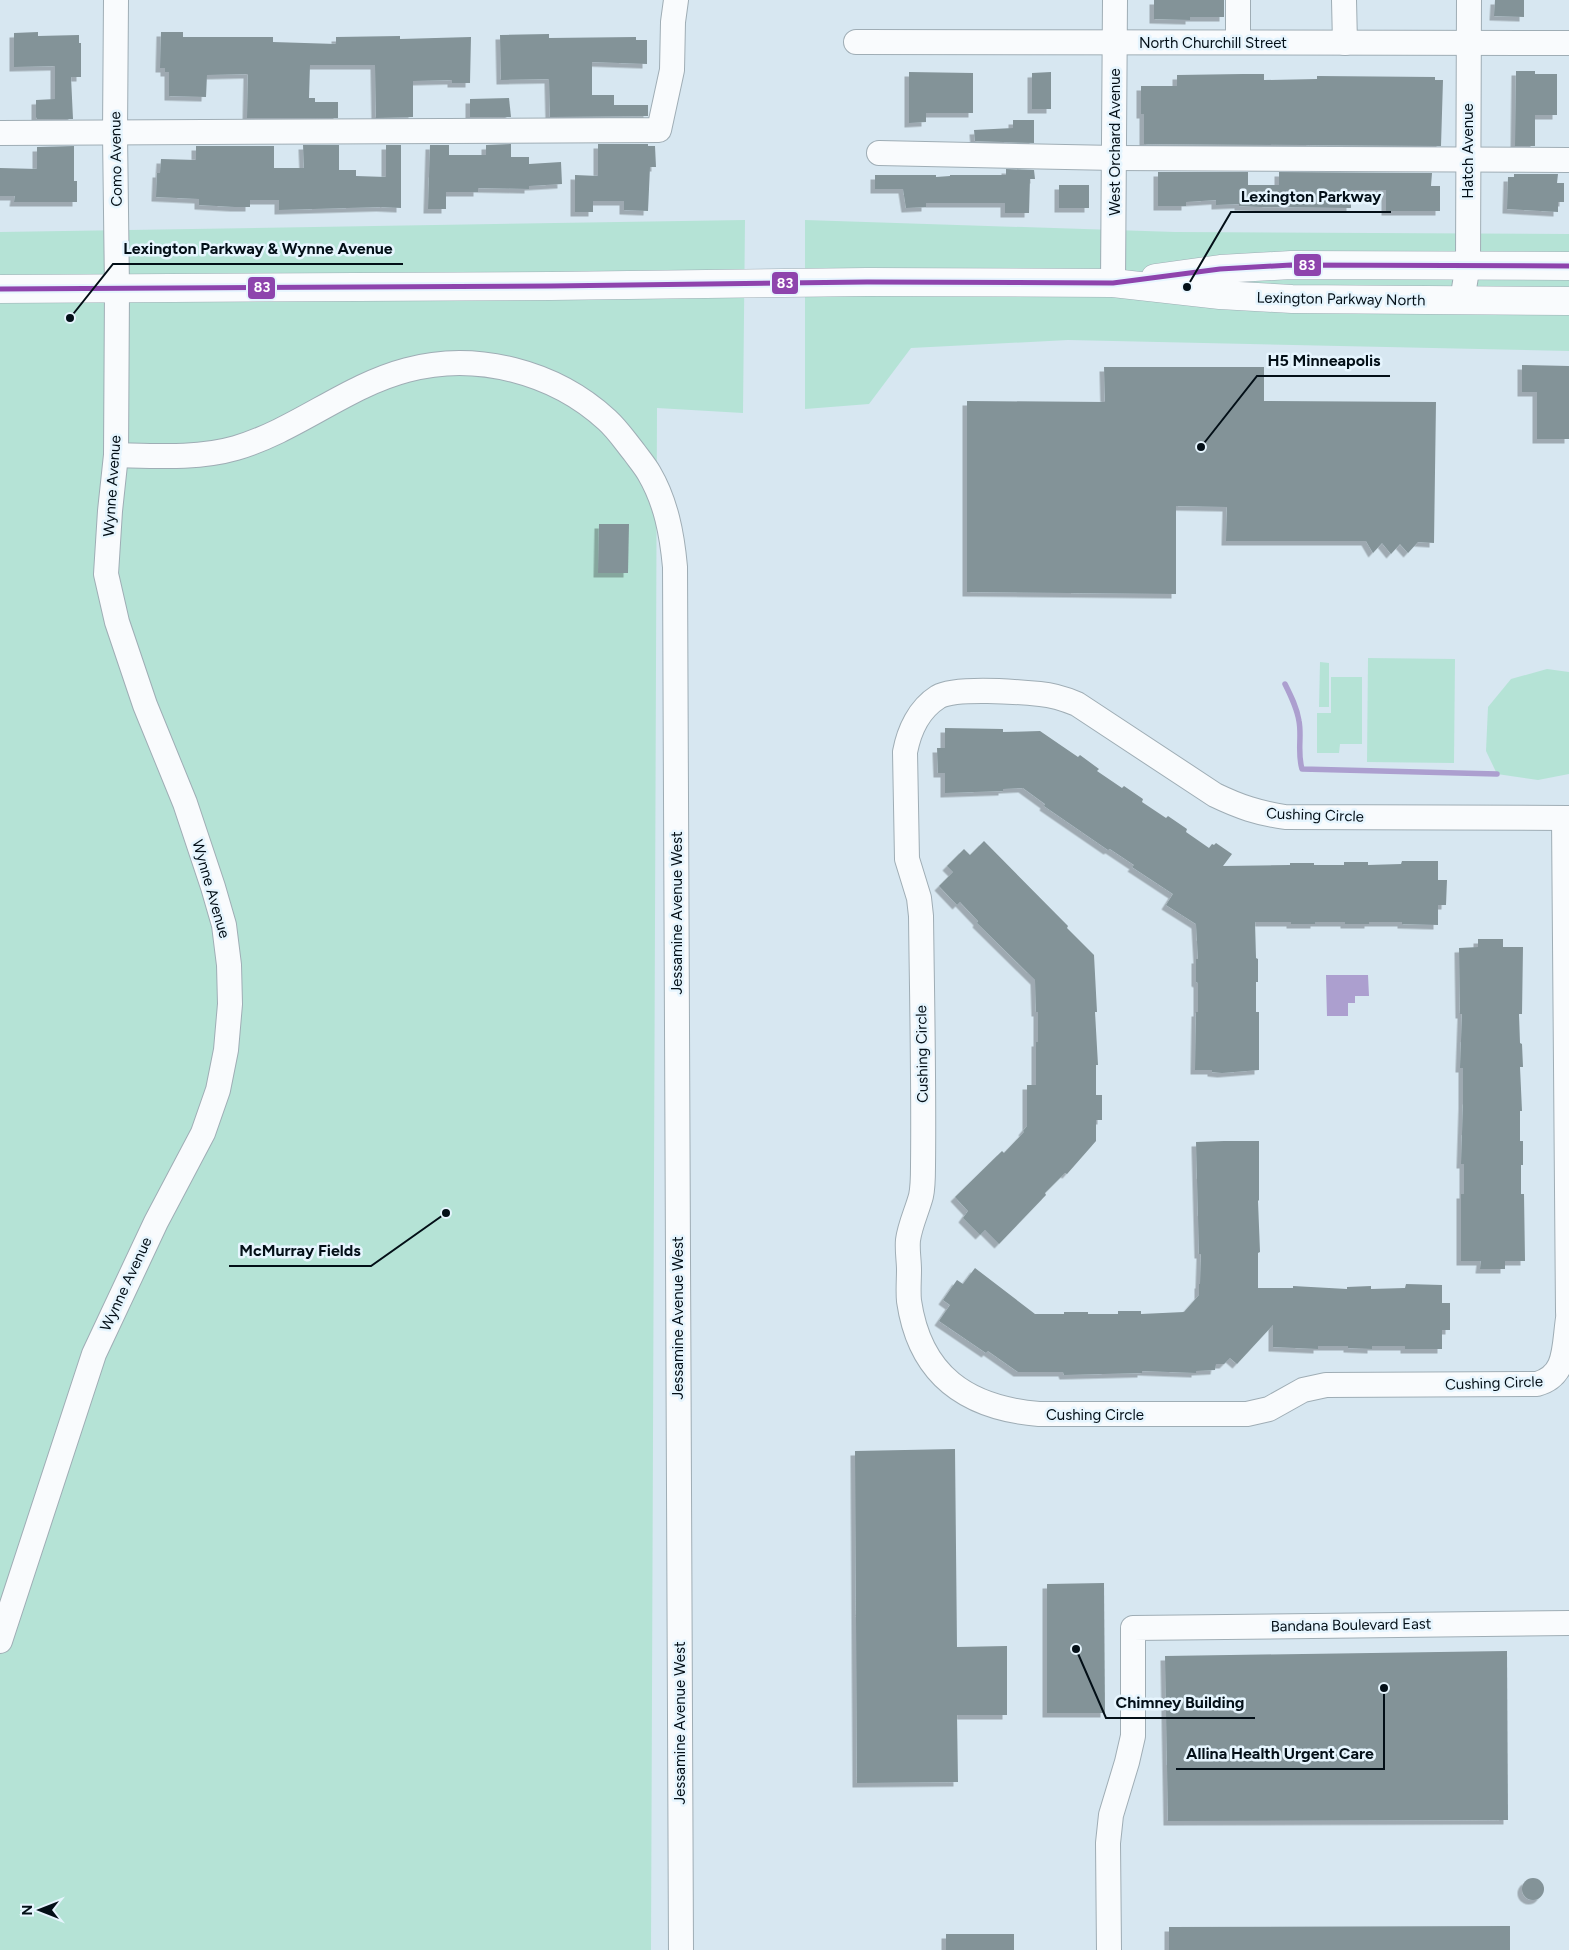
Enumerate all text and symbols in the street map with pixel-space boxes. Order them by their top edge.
street label: North Churchill Street [1139,34,1287,52]
street label: West Orchard Avenue [1106,68,1124,216]
street label: Hatch Avenue [1459,103,1477,199]
street label: Como Avenue [106,111,126,207]
callout: Lexington Parkway [1231,181,1391,212]
text: Lexington Parkway [1241,187,1382,206]
callout: Lexington Parkway & Wynne Avenue [113,233,403,264]
text: Lexington Parkway & Wynne Avenue [123,239,393,258]
line badge: 83 [1293,253,1322,277]
text: 83 [1299,257,1315,274]
line badge: 83 [771,271,799,295]
text: 83 [777,275,793,292]
line badge: 83 [247,276,276,300]
text: 83 [254,279,270,296]
street label: Lexington Parkway North [1256,289,1426,309]
callout: H5 Minneapolis [1257,345,1390,376]
text: H5 Minneapolis [1267,351,1381,370]
street label: Wynne Avenue [99,435,125,537]
street label: Cushing Circle [1266,804,1364,826]
street label: Jessamine Avenue West [668,831,686,995]
street label: Wynne Avenue [188,838,234,940]
street label: Cushing Circle [912,1005,932,1103]
street label: Wynne Avenue [96,1234,156,1334]
callout: McMurray Fields [229,1235,371,1266]
street label: Jessamine Avenue West [669,1236,687,1400]
text: McMurray Fields [239,1241,361,1260]
street label: Cushing Circle [1445,1372,1543,1394]
street label: Cushing Circle [1046,1406,1144,1424]
street label: Bandana Boulevard East [1270,1615,1432,1635]
street label: Jessamine Avenue West [671,1641,689,1805]
callout: Chimney Building [1106,1687,1255,1718]
text: Chimney Building [1116,1693,1244,1712]
callout: Allina Health Urgent Care [1176,1738,1384,1769]
text: Allina Health Urgent Care [1186,1744,1374,1763]
north arrow [15,1885,65,1935]
text: N [19,1905,36,1915]

